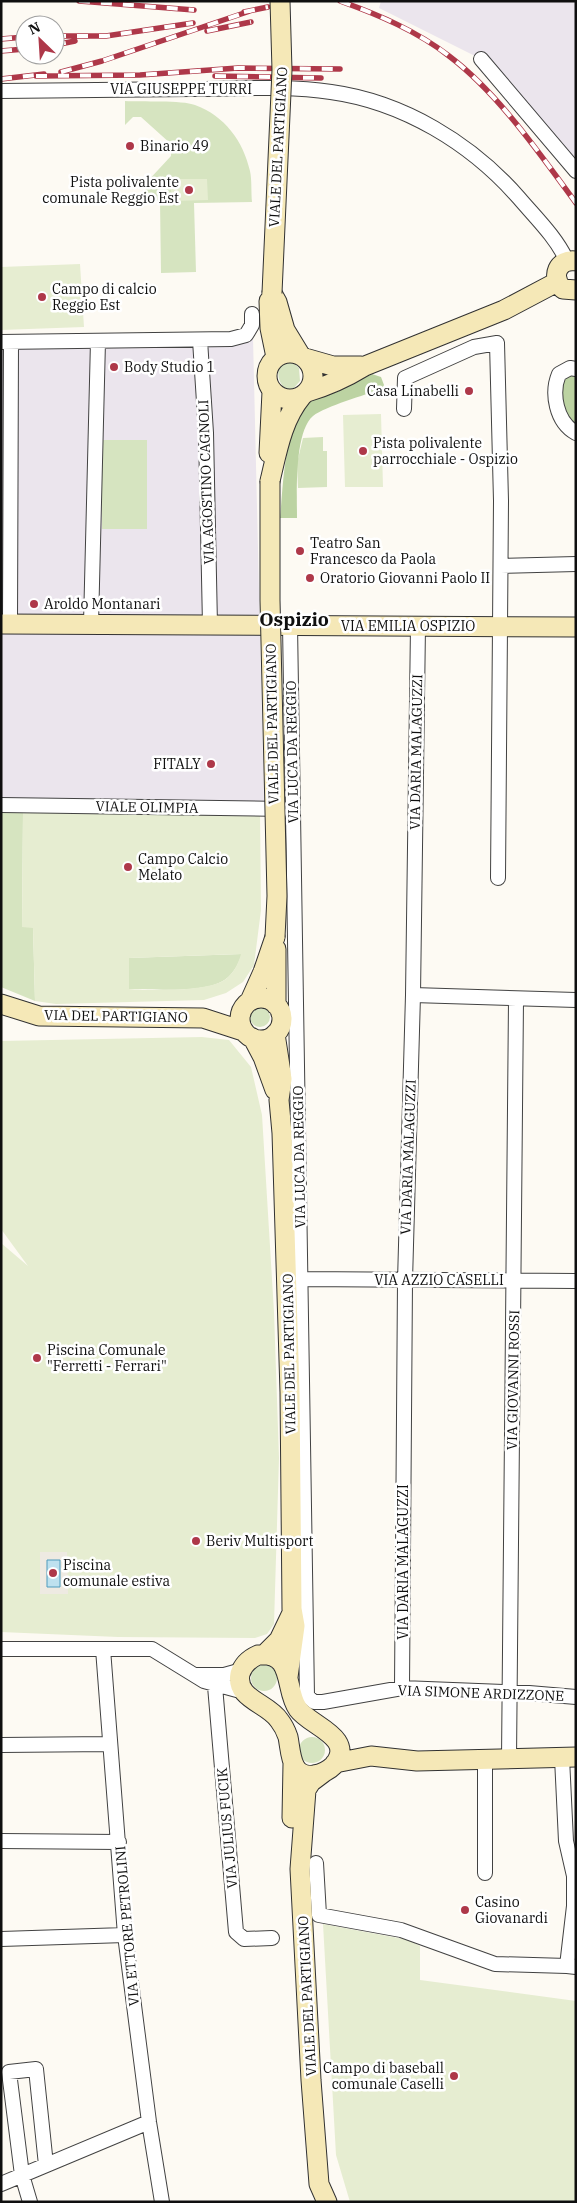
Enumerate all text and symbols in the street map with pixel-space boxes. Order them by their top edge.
north arrow [15,15,65,65]
text: N [26,18,43,39]
street label: VIALE DEL PARTIGIANO [265,66,291,228]
street label: VIA GIUSEPPE TURRI [110,80,252,98]
place label: Binario 49 [140,137,209,155]
marker: Binario 49 [124,140,136,152]
place label: Pista polivalente comunale Reggio Est [42,173,179,207]
marker: Pista polivalente comunale Reggio Est [183,184,195,196]
place label: Campo di calcio Reggio Est [52,280,157,314]
marker: Campo di calcio Reggio Est [36,291,48,303]
place label: Body Studio 1 [124,358,215,376]
marker: Body Studio 1 [108,361,120,373]
place label: Casa Linabelli [367,382,459,400]
marker: Casa Linabelli [463,385,475,397]
street label: VIA AGOSTINO CAGNOLI [194,399,218,565]
place label: Pista polivalente parrocchiale - Ospizio [373,434,518,468]
marker: Pista polivalente parrocchiale - Ospizio [357,445,369,457]
place label: Teatro San Francesco da Paola [310,534,437,568]
marker: Teatro San Francesco da Paola [294,545,306,557]
place label: Oratorio Giovanni Paolo II [320,569,490,587]
marker: Oratorio Giovanni Paolo II [304,572,316,584]
place label: Aroldo Montanari [44,595,160,613]
marker: Aroldo Montanari [28,598,40,610]
district label: Ospizio [259,607,329,631]
street label: VIA EMILIA OSPIZIO [341,617,475,635]
street label: VIALE DEL PARTIGIANO [262,643,282,805]
street label: VIA DARIA MALAGUZZI [406,674,426,830]
street label: VIA LUCA DA REGGIO [282,680,302,824]
place label: FITALY [153,755,201,773]
marker: FITALY [205,758,217,770]
street label: VIALE OLIMPIA [95,797,199,817]
place label: Campo Calcio Melato [138,850,228,884]
marker: Campo Calcio Melato [122,861,134,873]
street label: VIA DEL PARTIGIANO [44,1006,188,1026]
street label: VIA DARIA MALAGUZZI [396,1079,420,1235]
street label: VIA LUCA DA REGGIO [289,1085,309,1229]
street label: VIA AZZIO CASELLI [374,1271,504,1289]
street label: VIALE DEL PARTIGIANO [279,1273,299,1435]
street label: VIA GIOVANNI ROSSI [503,1310,523,1450]
place label: Piscina Comunale "Ferretti - Ferrari" [47,1341,167,1375]
marker: Piscina Comunale "Ferretti - Ferrari" [31,1352,43,1364]
street label: VIA DARIA MALAGUZZI [394,1484,412,1640]
place label: Beriv Multisport [206,1532,313,1550]
marker: Beriv Multisport [190,1535,202,1547]
place label: Piscina comunale estiva [63,1556,170,1590]
marker: Piscina comunale estiva [47,1567,59,1579]
street label: VIA SIMONE ARDIZZONE [397,1681,565,1705]
street label: VIA JULIUS FUCIK [213,1767,241,1889]
street label: VIA ETTORE PETROLINI [111,1845,143,2007]
place label: Casino Giovanardi [475,1893,548,1927]
marker: Casino Giovanardi [459,1904,471,1916]
street label: VIALE DEL PARTIGIANO [294,1915,320,2077]
place label: Campo di baseball comunale Caselli [323,2059,444,2093]
marker: Campo di baseball comunale Caselli [448,2070,460,2082]

